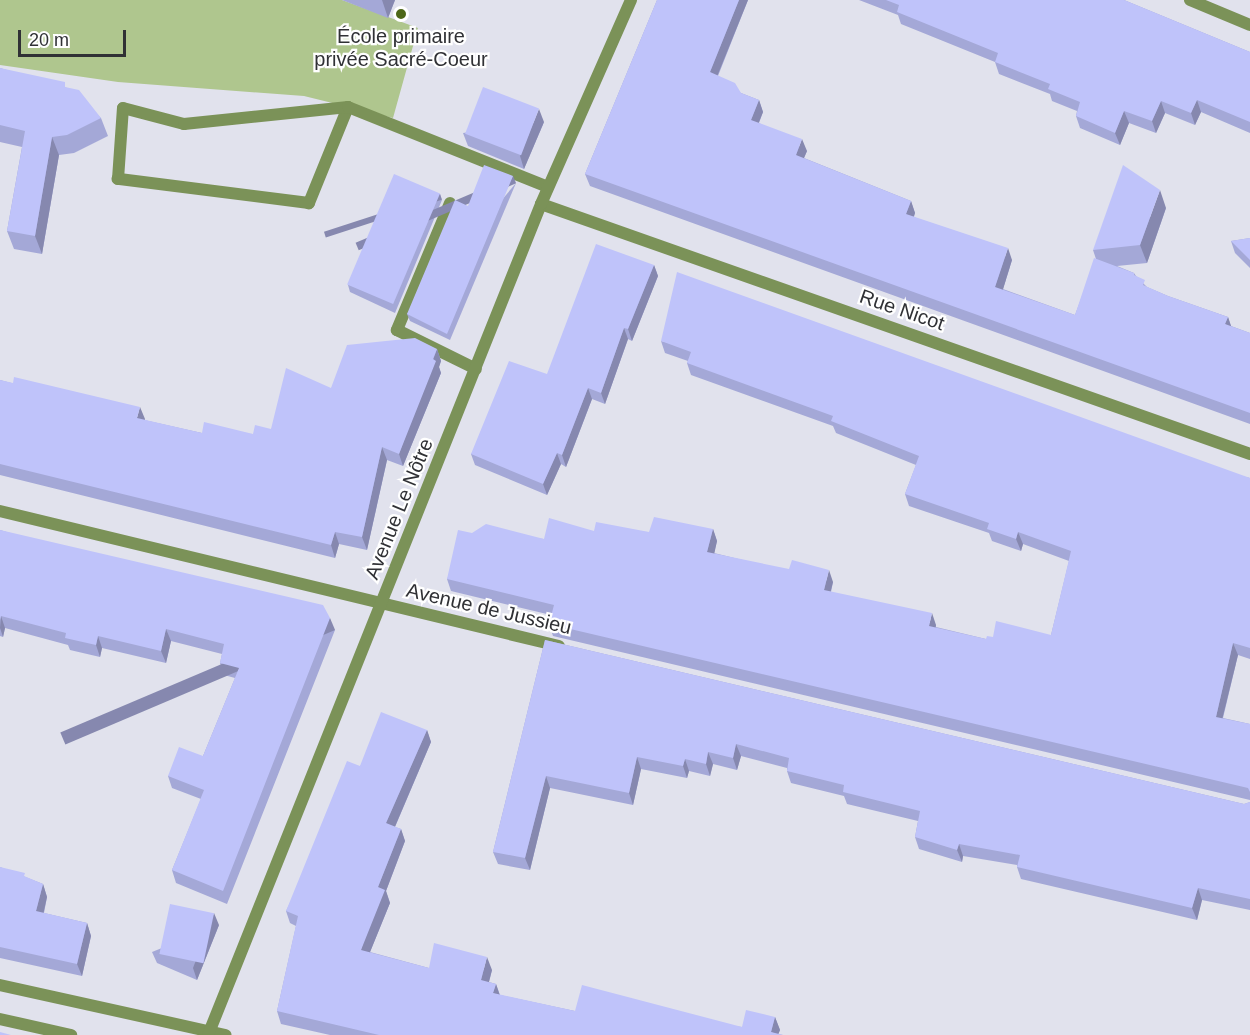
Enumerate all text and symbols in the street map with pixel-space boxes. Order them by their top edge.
marker: École primaire privée Sacré-Coeur [394,7,408,21]
scale bar [21,18,129,56]
place label: École primaire privée Sacré-Coeur [314,24,488,71]
text: 20 m [29,30,69,50]
street label: Rue Nicot [857,284,947,336]
street label: Avenue Le Nôtre [360,435,438,583]
street label: Avenue de Jussieu [404,578,574,640]

